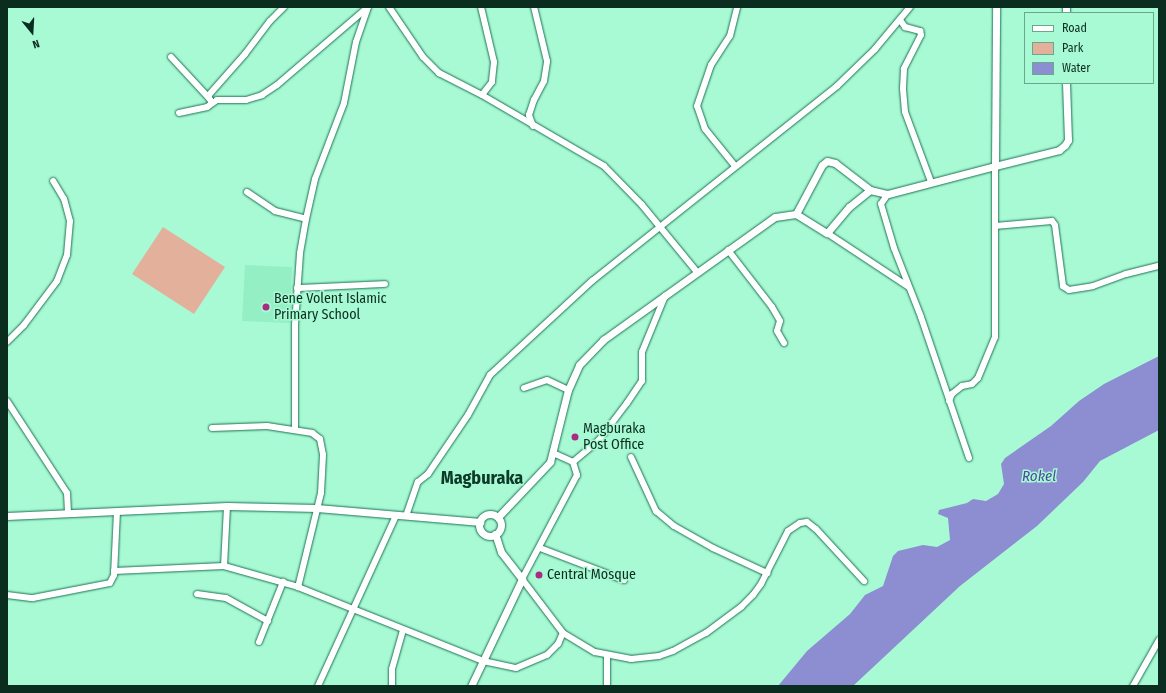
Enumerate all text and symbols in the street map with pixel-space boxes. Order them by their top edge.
north arrow [12,12,52,52]
legend [1024,12,1154,84]
text: Road [1062,21,1087,35]
text: N [31,37,41,51]
text: Park [1062,41,1083,55]
text: Water [1062,61,1090,75]
place label: Bene Volent Islamic Primary School [274,291,387,324]
marker: Bene Volent Islamic Primary School [261,302,271,312]
place label: Magburaka Post Office [583,421,646,454]
marker: Magburaka Post Office [570,432,580,442]
district label: Magburaka [441,467,523,489]
water label: Rokel [1022,468,1056,486]
place label: Central Mosque [547,567,636,583]
marker: Central Mosque [534,570,544,580]

